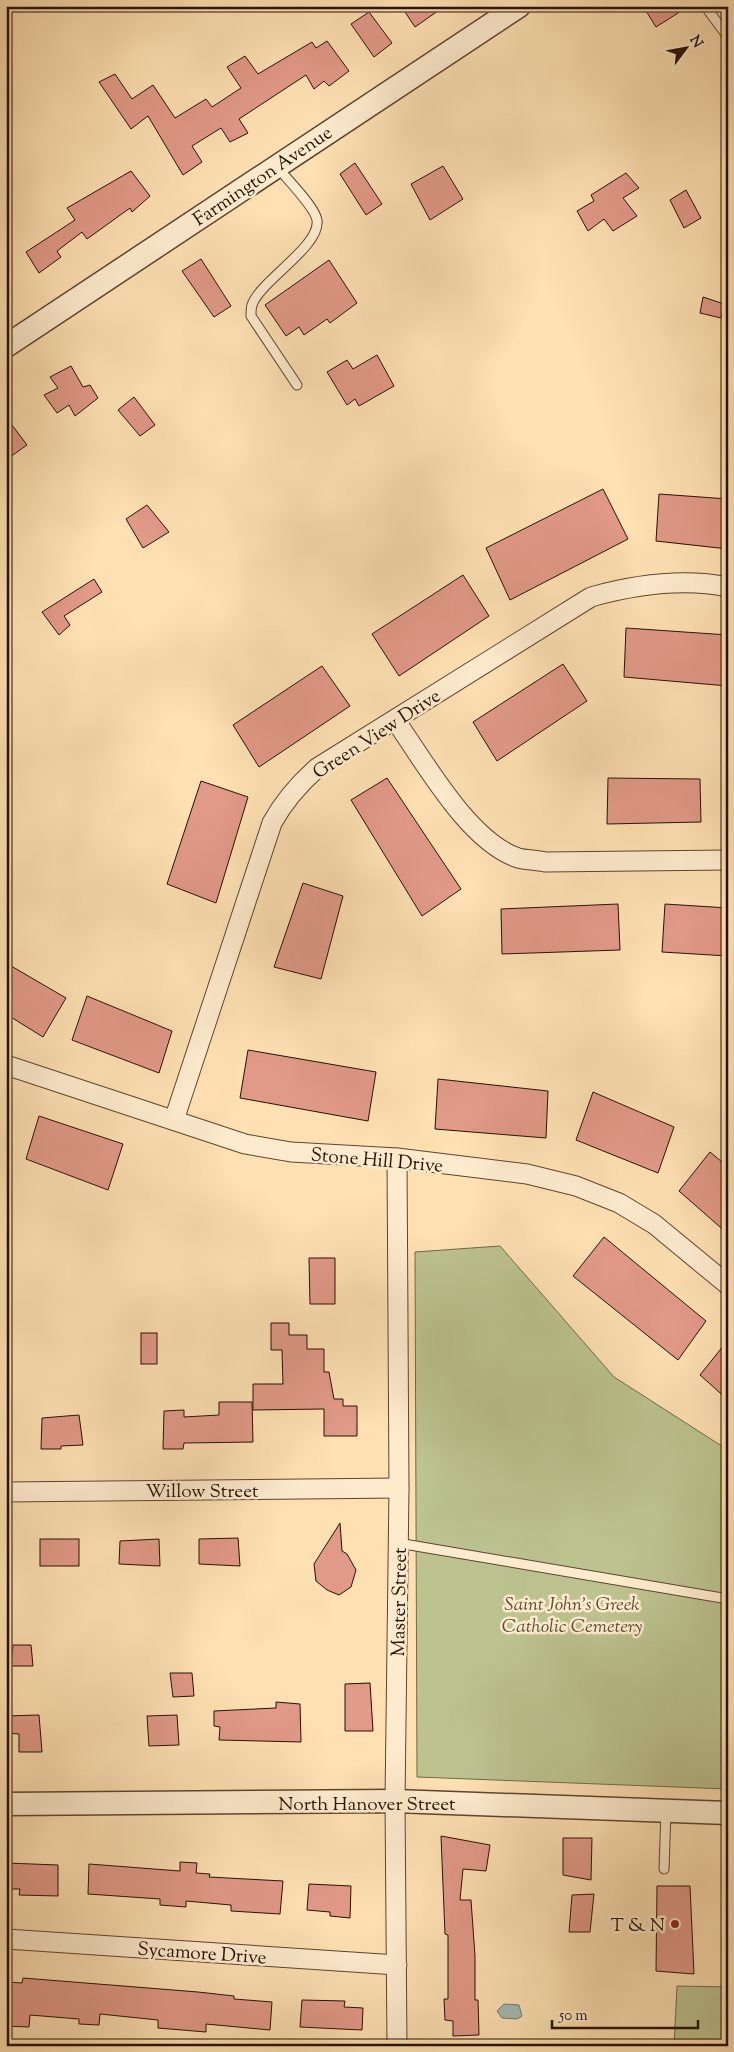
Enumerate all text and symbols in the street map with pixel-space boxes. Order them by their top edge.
north arrow [662,22,712,72]
text: N [684,32,707,52]
street label: Farmington Avenue [188,120,339,234]
street label: Green View Drive [308,683,447,787]
street label: Stone Hill Drive [309,1142,444,1181]
street label: Willow Street [146,1479,259,1506]
street label: Master Street [386,1547,415,1657]
park label: Saint John's Greek Catholic Cemetery [502,1592,642,1641]
street label: North Hanover Street [278,1792,456,1819]
place label: T & N [610,1913,665,1940]
marker: T & N [669,1918,681,1930]
street label: Sycamore Drive [136,1937,267,1972]
scale bar [552,1997,698,2029]
text: 50 m [558,2006,588,2027]

